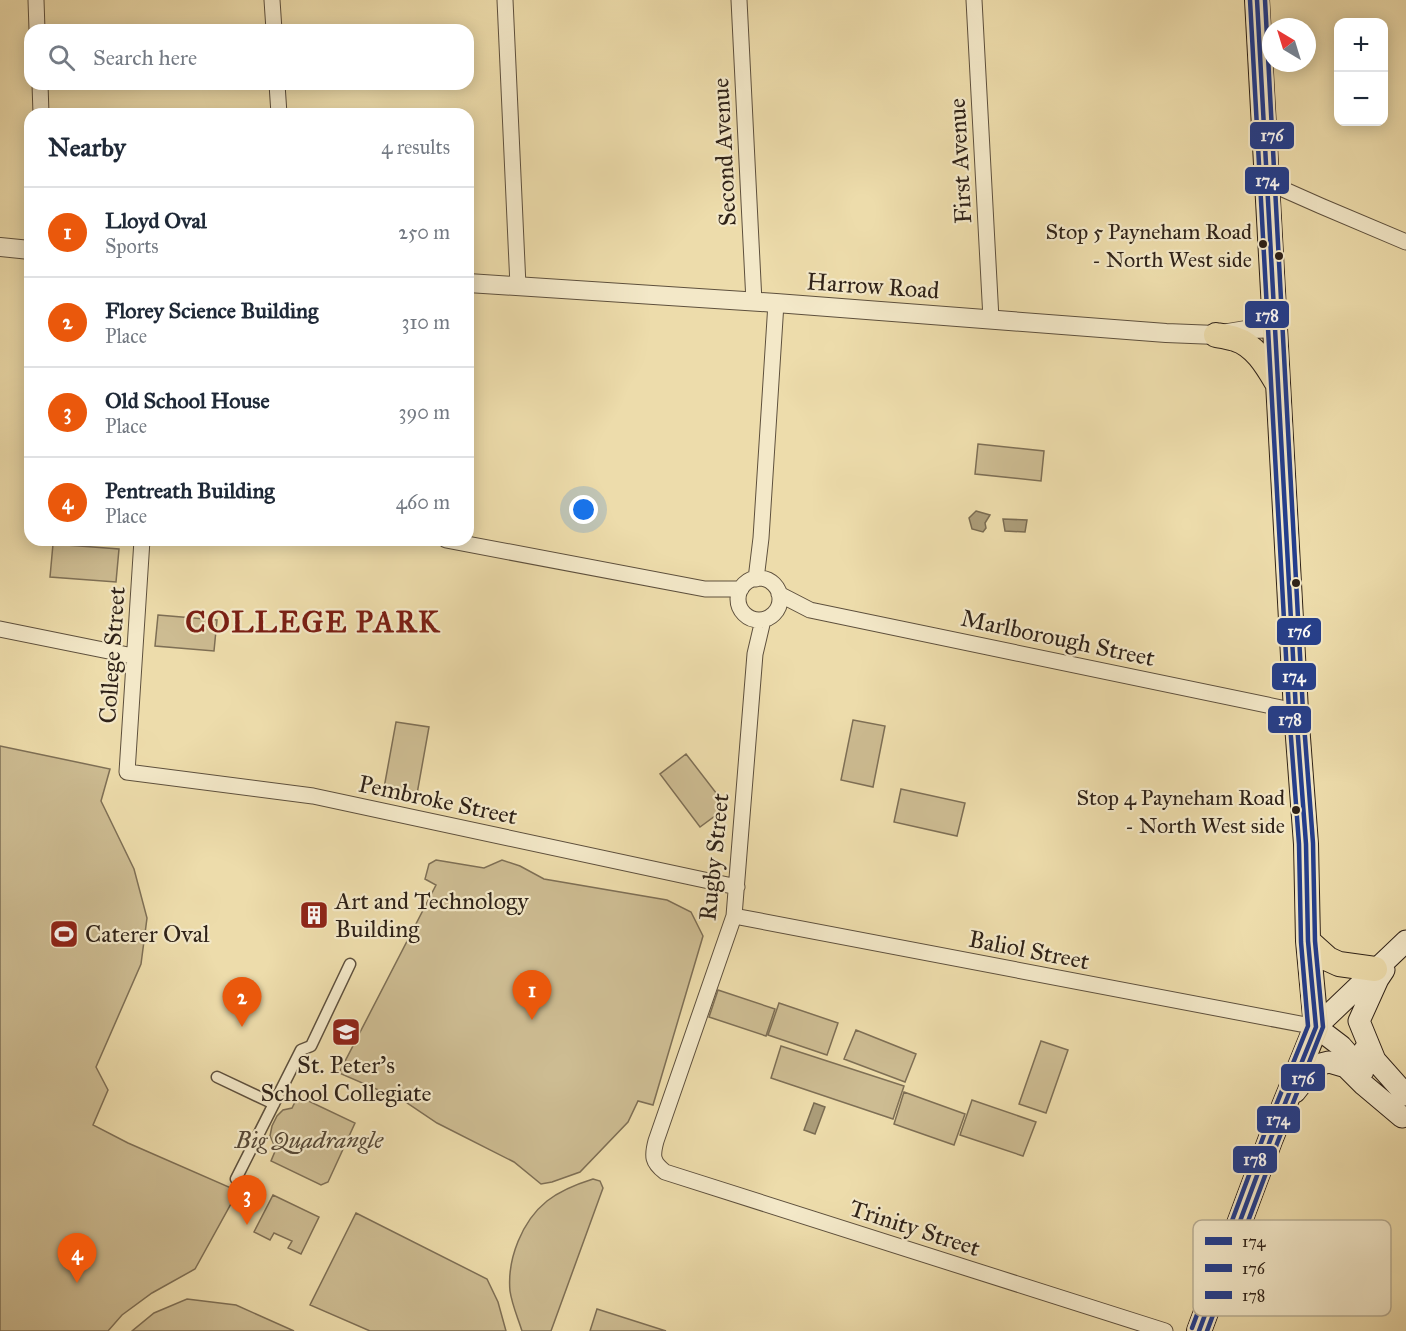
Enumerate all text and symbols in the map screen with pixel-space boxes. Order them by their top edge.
north arrow [1262,18,1316,72]
map controls [1334,18,1388,126]
button: + [1334,18,1388,72]
search box [24,24,474,90]
icon: search [45,41,78,74]
text: Search here [93,44,197,71]
button: − [1334,72,1388,126]
street label: Second Avenue [705,77,743,227]
street label: First Avenue [942,97,978,225]
line badge: 176 [1249,121,1295,150]
text: 176 [1260,126,1284,145]
text: Nearby [48,131,126,163]
text: 4 results [381,135,450,159]
line badge: 174 [1244,166,1290,195]
text: 174 [1255,171,1280,191]
text: Lloyd Oval [105,207,207,234]
place label: Stop 5 Payneham Road - North West side [1045,218,1252,273]
text: 1 [64,220,71,244]
text: 250 m [398,220,450,244]
text: Sports [105,234,159,258]
marker: Stop 5 Payneham Road - North West side [1257,238,1269,250]
unlabelled marker [1273,250,1285,262]
street label: Harrow Road [806,266,940,306]
text: Florey Science Building [105,297,318,324]
line badge: 178 [1244,300,1290,329]
text: 178 [1255,306,1279,325]
text: 2 [63,310,72,334]
text: 310 m [401,310,450,334]
text: Place [105,324,147,348]
text: Old School House [105,387,270,414]
text: 3 [64,400,72,424]
text: 390 m [399,400,450,424]
text: Place [105,414,147,438]
text: Pentreath Building [105,477,275,504]
text: 4 [62,490,73,514]
text: 460 m [396,490,450,514]
your location [569,495,598,524]
text: Place [105,504,147,528]
unlabelled marker [1290,577,1302,589]
street label: College Street [92,585,132,725]
street label: Marlborough Street [958,603,1158,673]
district label: COLLEGE PARK [185,604,441,640]
line badge: 176 [1276,617,1322,646]
text: 176 [1287,622,1311,641]
line badge: 174 [1271,662,1317,691]
text: 174 [1282,667,1307,687]
line badge: 178 [1267,705,1312,734]
text: 178 [1278,710,1302,729]
street label: Pembroke Street [356,769,521,832]
place label: Stop 4 Payneham Road - North West side [1076,784,1285,839]
street label: Rugby Street [692,791,736,922]
marker: Stop 4 Payneham Road - North West side [1290,804,1302,816]
place label: Art and Technology Building [334,886,529,944]
building icon: Art and Technology Building [298,899,330,931]
sports icon: Caterer Oval [48,918,80,950]
place label: Caterer Oval [85,919,210,949]
street label: Baliol Street [966,924,1092,976]
pin: 1 [512,970,552,1020]
pin: 2 [222,978,262,1027]
school or university icon: St. Peter's School Collegiate [330,1016,362,1048]
place label: St. Peter's School Collegiate [260,1050,432,1108]
line badge: 176 [1280,1063,1326,1092]
text: 176 [1291,1069,1315,1088]
line badge: 174 [1256,1105,1301,1134]
text: 174 [1266,1110,1291,1130]
park label: Big Quadrangle [234,1125,384,1155]
line badge: 178 [1232,1145,1278,1174]
text: 178 [1243,1150,1267,1169]
pin: 3 [228,1176,266,1225]
street label: Trinity Street [846,1193,985,1263]
legend [1193,1220,1391,1316]
text: 174 [1242,1232,1266,1251]
pin: 4 [58,1234,97,1283]
text: 176 [1242,1259,1266,1278]
text: 178 [1242,1286,1265,1305]

